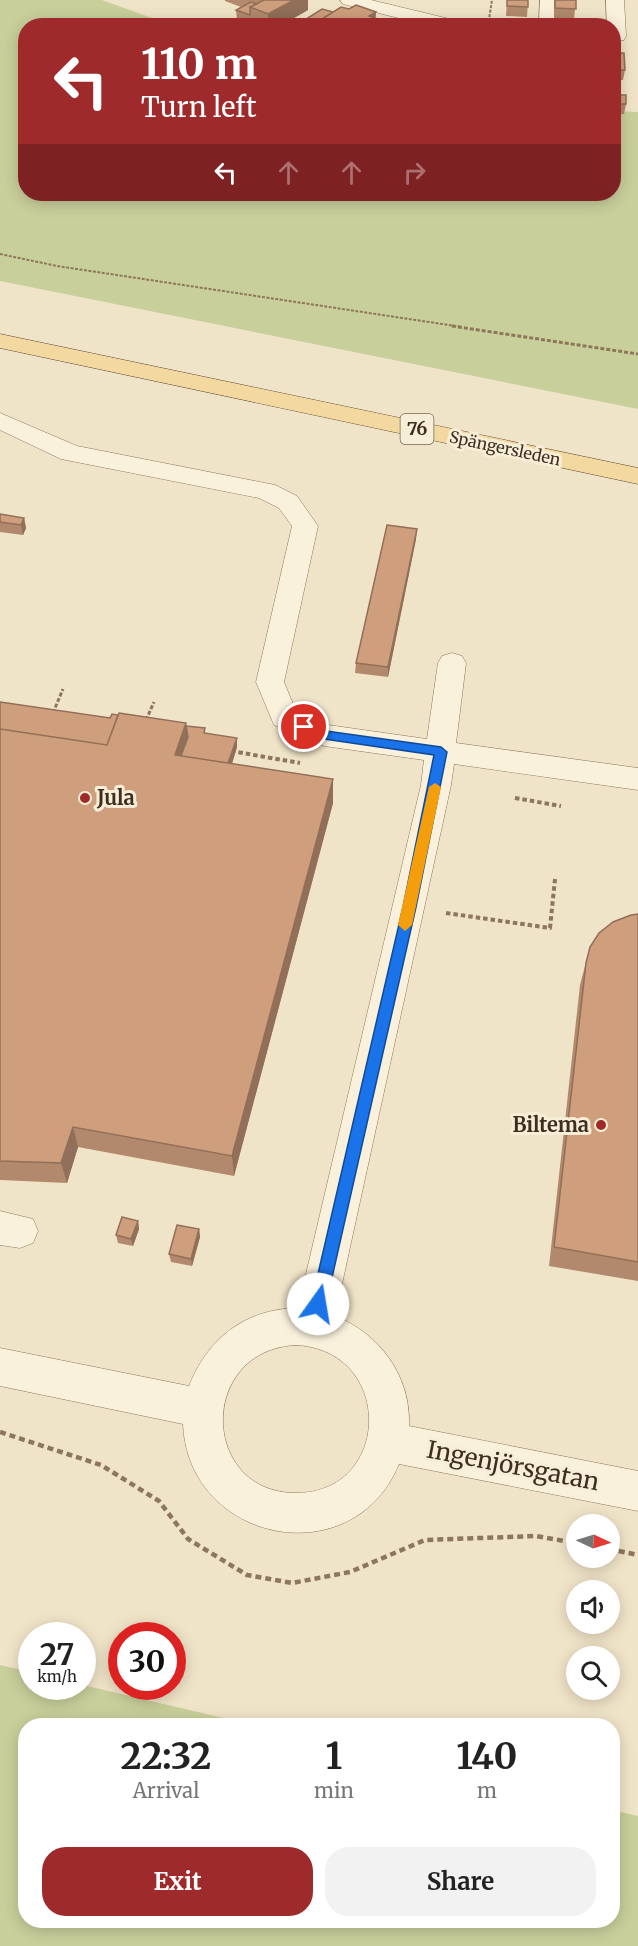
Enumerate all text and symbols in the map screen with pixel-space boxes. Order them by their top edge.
text: 110 m [141,38,257,90]
icon: left [42,42,120,120]
text: Turn left [141,90,256,124]
icon: left [209,156,242,189]
icon: ahead [272,156,305,189]
icon: ahead [335,156,368,189]
icon: right [398,156,431,189]
road number: 76 [400,414,434,444]
street label: Spängersleden [448,426,563,470]
pin [278,701,329,752]
icon: arrive [287,710,320,743]
place label: Jula [96,785,135,810]
marker: Jula [78,791,92,805]
place label: Biltema [512,1112,589,1137]
marker: Biltema [594,1118,608,1132]
position arrow [286,1272,350,1336]
street label: Ingenjörsgatan [424,1434,602,1497]
north arrow [566,1514,620,1568]
map controls [566,1514,620,1700]
button: sound [566,1580,620,1634]
speed limit sign: 30 [108,1622,186,1700]
text: 27 [40,1635,74,1673]
button: search [566,1646,620,1700]
text: km/h [37,1667,77,1686]
text: 22:32 [121,1734,212,1779]
text: 1 [326,1734,342,1779]
text: 140 [456,1734,517,1779]
text: Arrival [133,1778,199,1803]
text: min [314,1778,354,1803]
text: m [477,1778,497,1803]
button: Exit [42,1847,313,1916]
button: Share [325,1847,596,1916]

